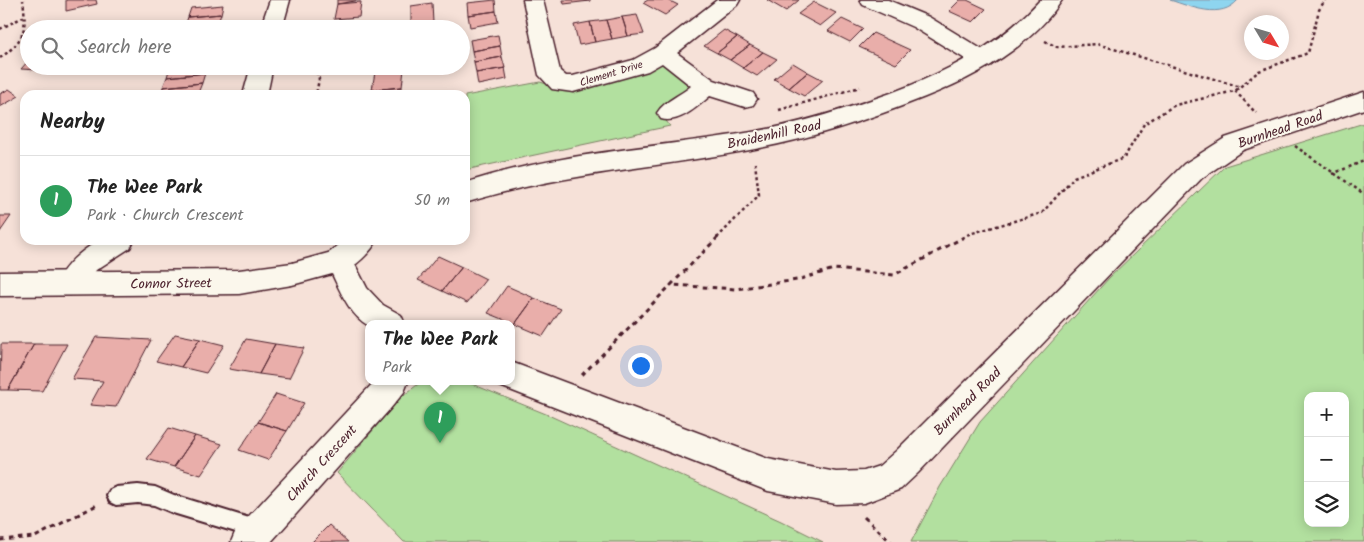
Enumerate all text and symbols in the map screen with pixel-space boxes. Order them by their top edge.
north arrow [1244,15,1289,60]
search box [20,20,470,75]
text: Search here [78,33,172,63]
icon: search [38,34,66,62]
street label: Clement Drive [577,56,645,92]
street label: Burnhead Road [1235,105,1327,155]
text: Nearby [40,106,105,139]
street label: Braidenhill Road [725,114,824,156]
text: The Wee Park [87,173,202,203]
text: 1 [54,188,58,213]
text: 50 m [414,188,450,213]
text: Park · Church Crescent [87,203,244,228]
street label: Connor Street [130,272,213,296]
popup [365,320,515,385]
text: The Wee Park [383,325,497,355]
your location [628,353,654,379]
text: Park [383,355,412,380]
street label: Burnhead Road [929,362,1008,441]
map controls [1304,392,1349,527]
button: + [1304,392,1349,437]
pin: 1 [424,402,456,443]
street label: Church Crescent [281,420,363,507]
button: − [1304,437,1349,482]
button: layers [1304,482,1349,527]

